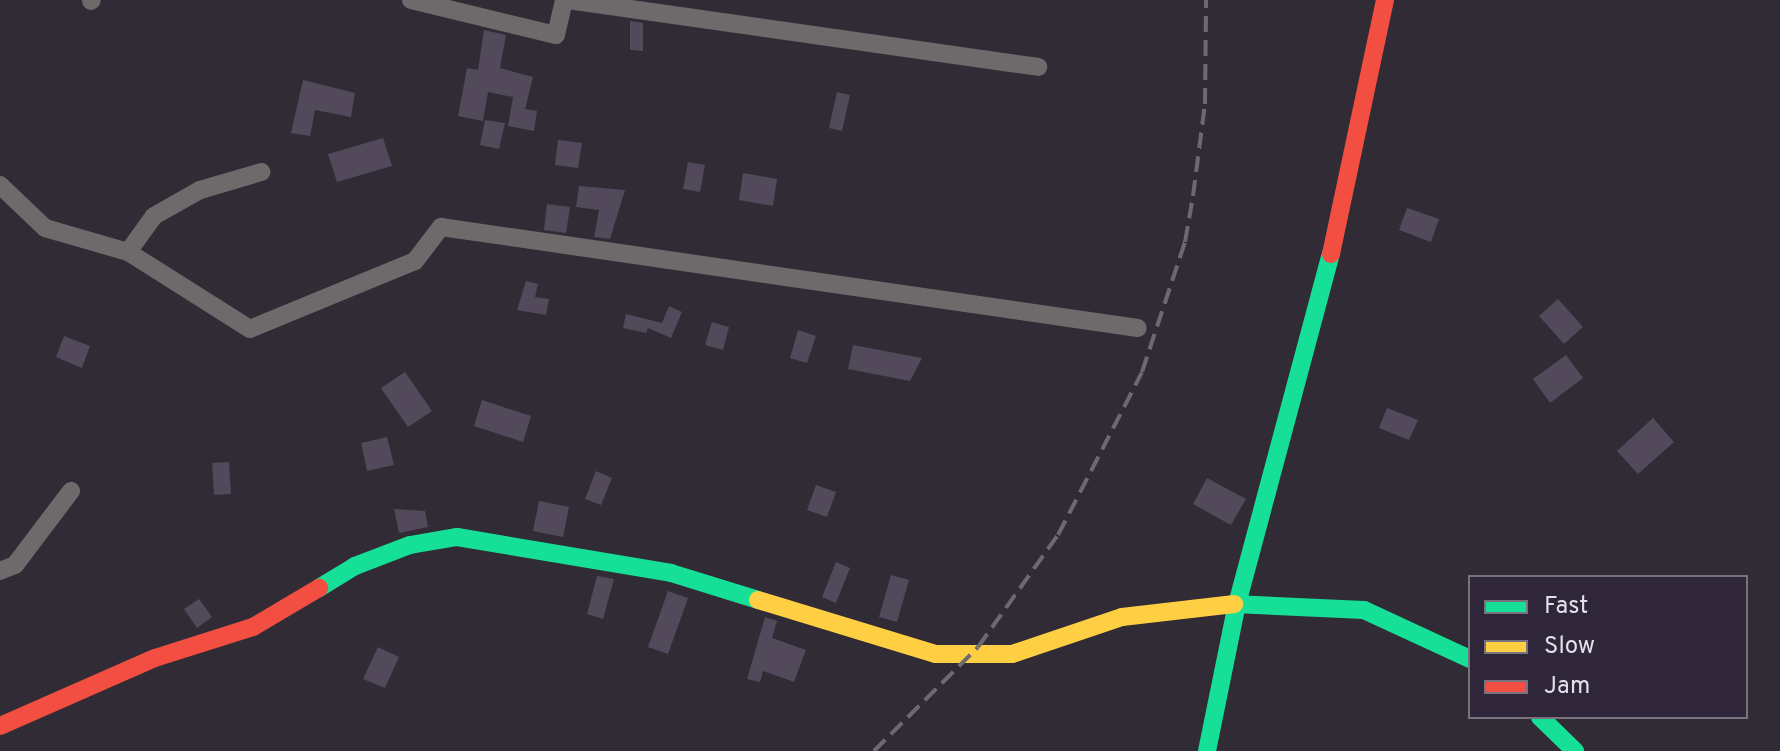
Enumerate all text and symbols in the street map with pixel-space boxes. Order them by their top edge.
legend [1468,575,1748,719]
text: Fast [1544,592,1588,622]
text: Slow [1544,632,1595,662]
text: Jam [1544,672,1590,702]

